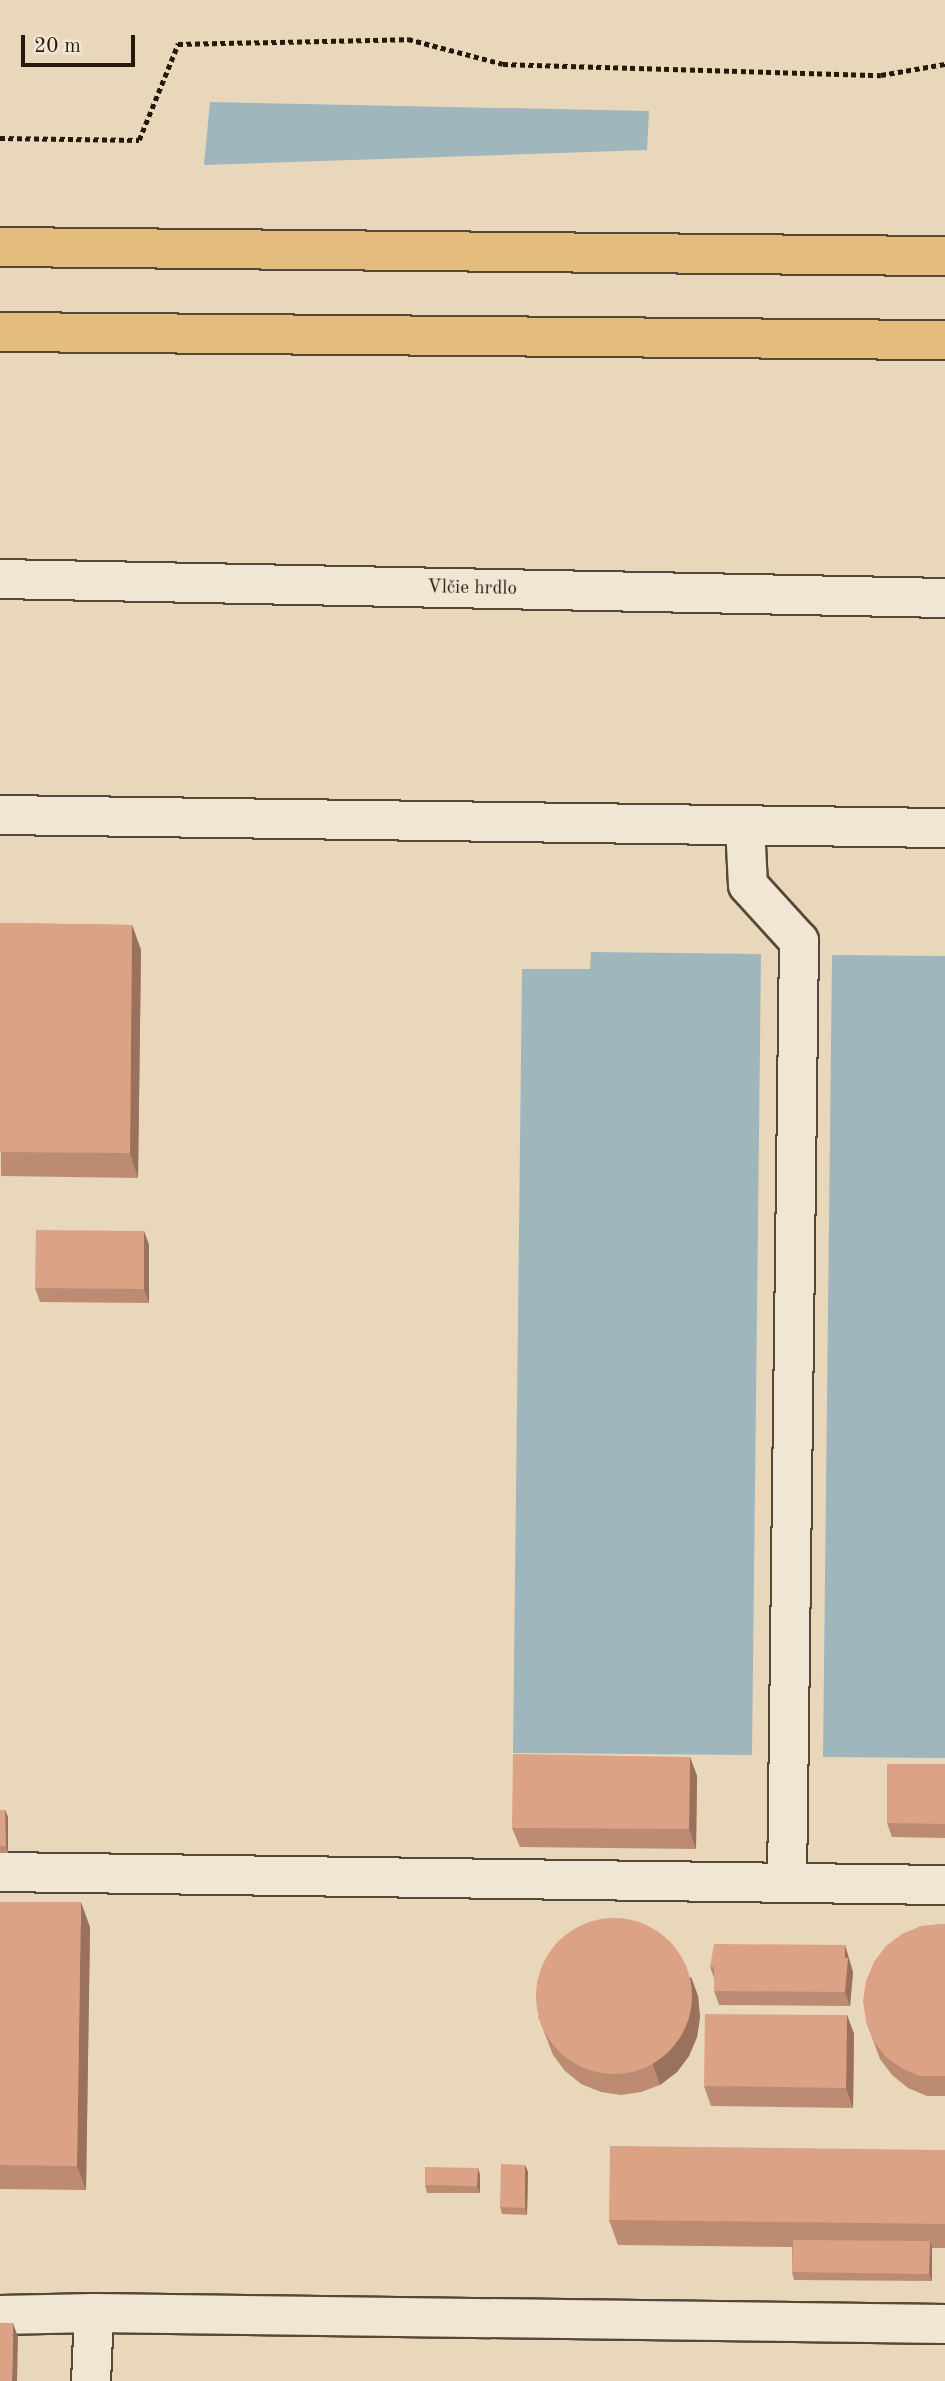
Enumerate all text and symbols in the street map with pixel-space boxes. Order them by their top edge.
scale bar [24,21,138,65]
text: 20 m [34,36,81,57]
street label: Vlčie hrdlo [427,577,517,601]

